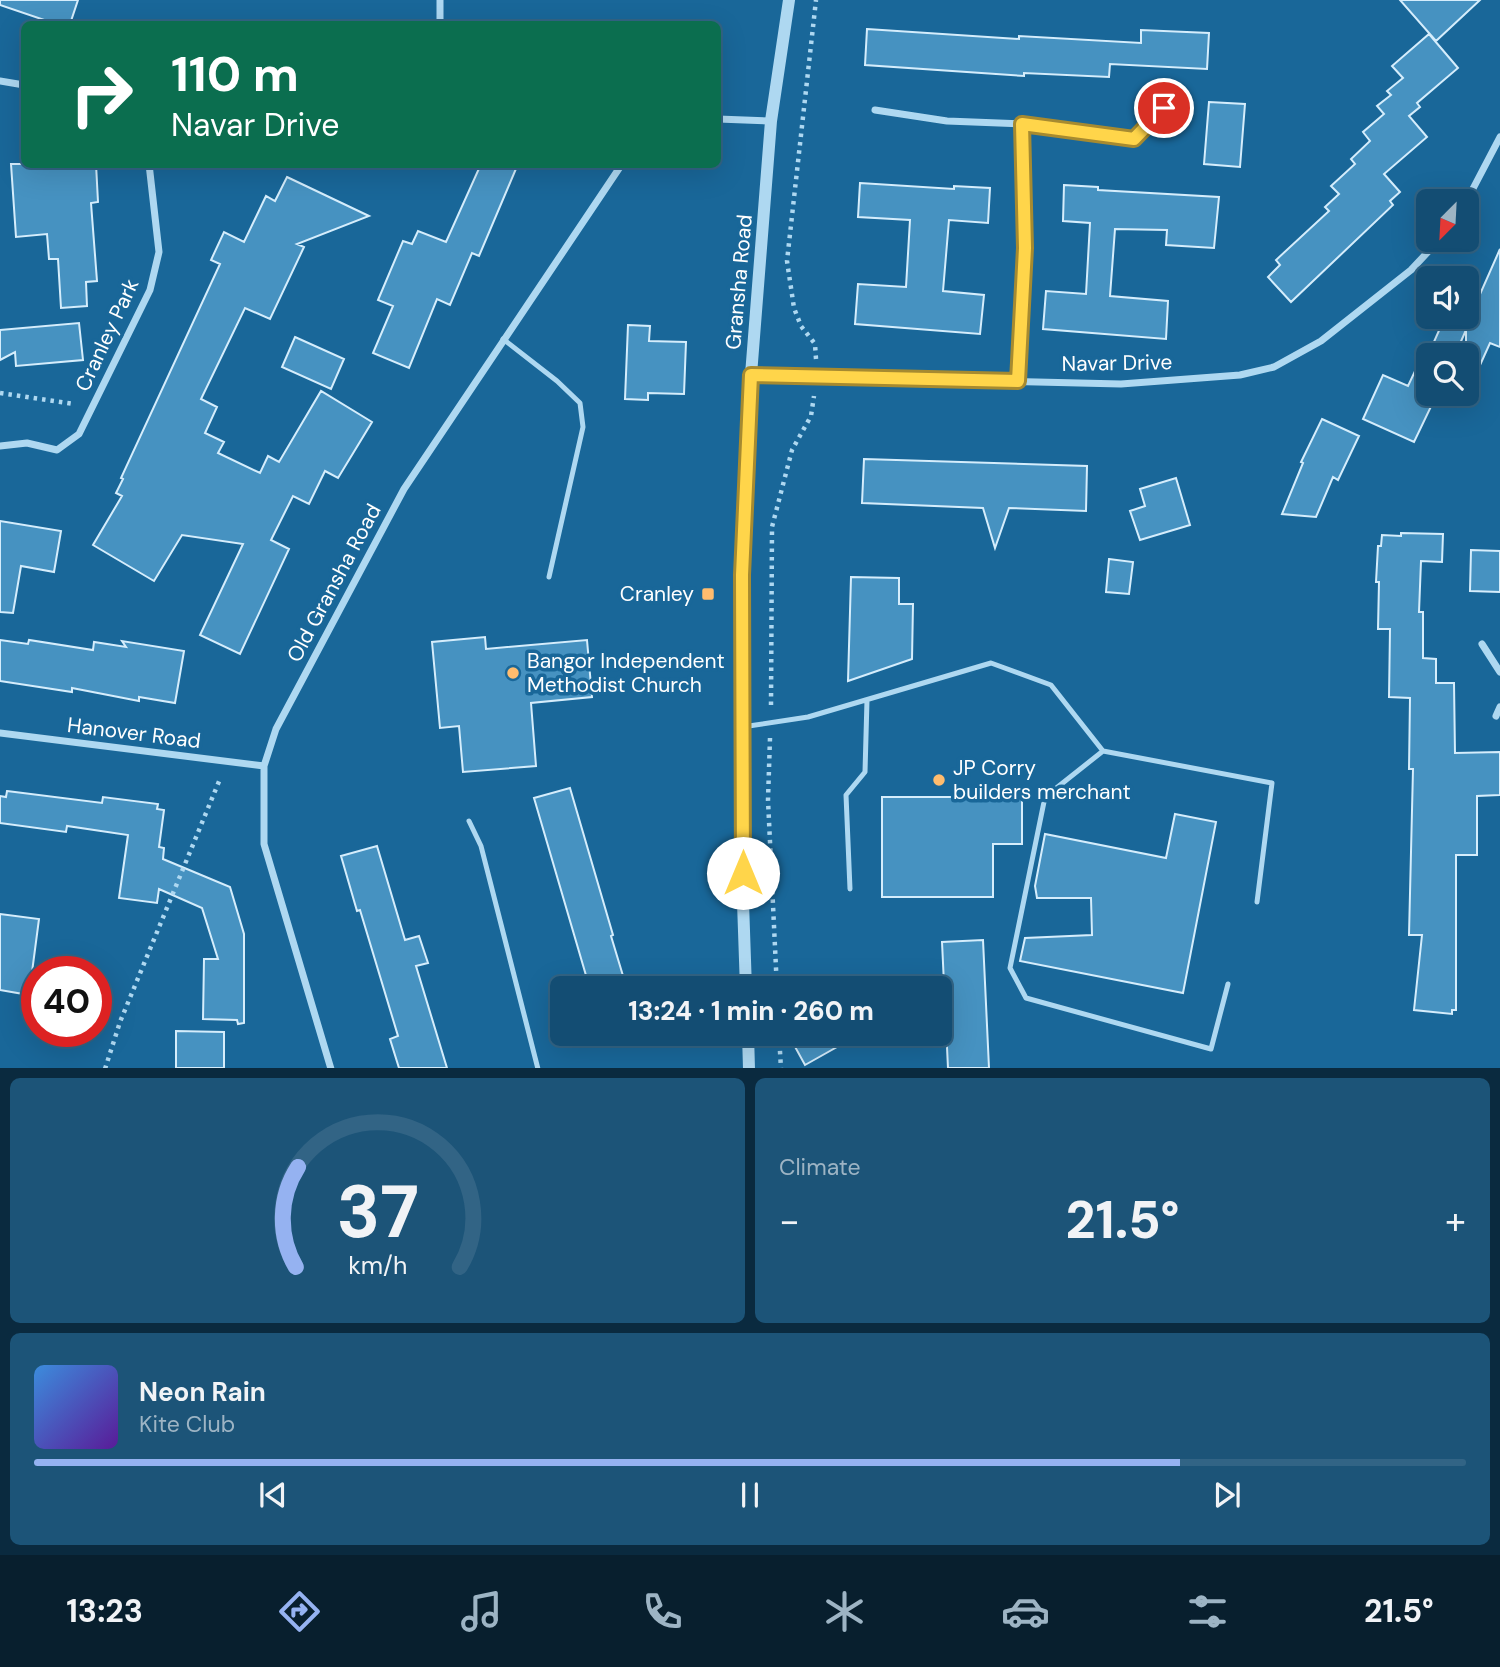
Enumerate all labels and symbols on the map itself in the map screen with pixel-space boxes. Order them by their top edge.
pin [1134,78,1194,138]
north arrow [1416,189,1479,252]
street label: Gransha Road [719,213,759,351]
street label: Cranley Park [69,274,145,396]
street label: Navar Drive [1061,348,1173,378]
street label: Old Gransha Road [280,499,388,667]
place label: Cranley [620,580,694,608]
marker: Cranley [700,586,716,602]
place label: Bangor Independent Methodist Church [527,647,725,699]
marker: Bangor Independent Methodist Church [505,665,521,681]
street label: Hanover Road [66,711,202,755]
place label: JP Corry builders merchant [953,754,1131,806]
marker: JP Corry builders merchant [931,772,947,788]
position arrow [706,836,780,910]
speed limit sign: 40 [21,956,112,1047]

